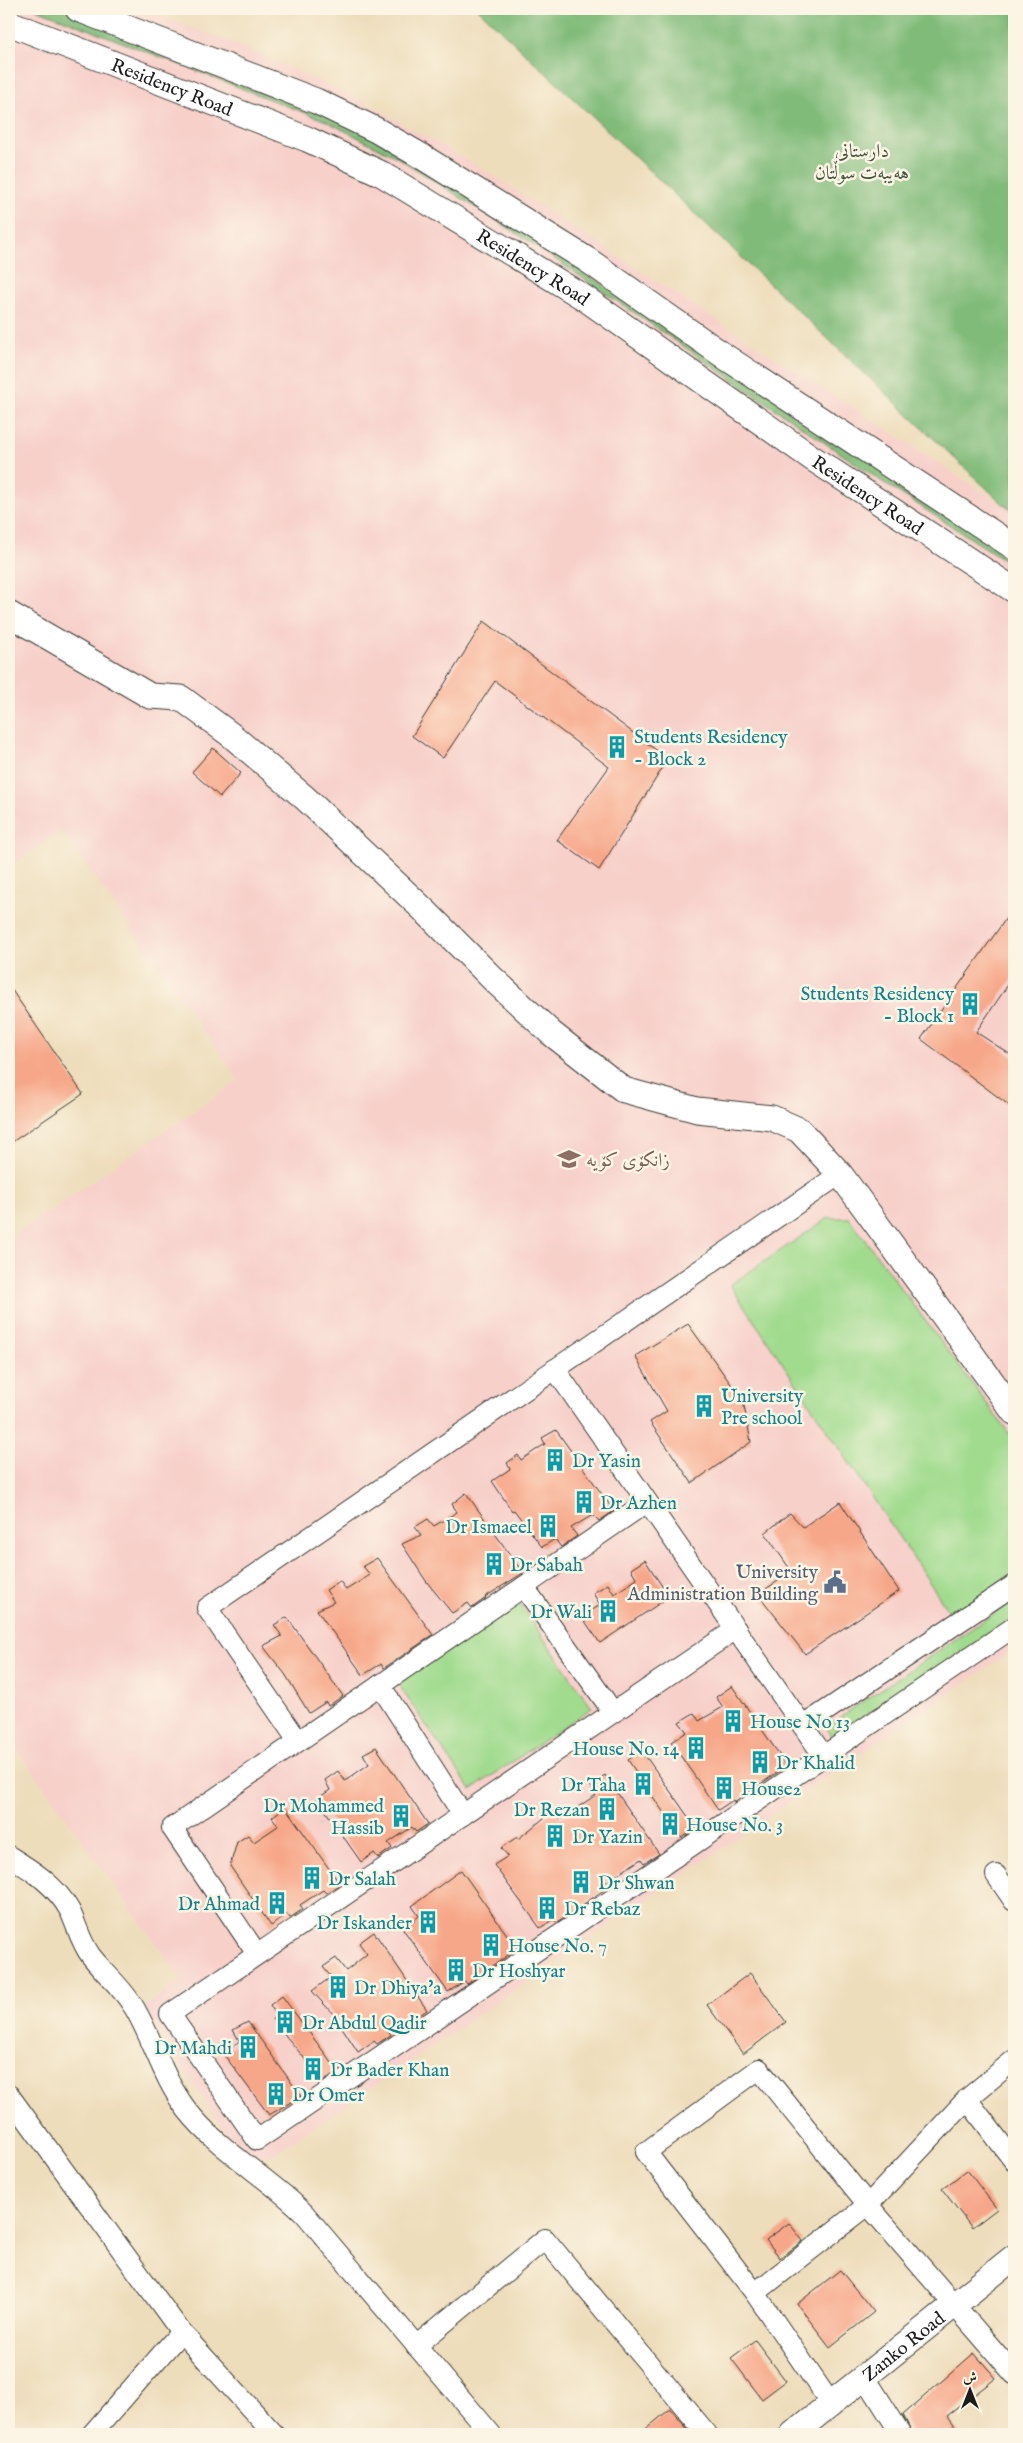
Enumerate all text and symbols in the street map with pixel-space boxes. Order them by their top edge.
street label: Residency Road [107,54,236,123]
park label: دارستانی هەیبەت سوڵتان [815,140,909,186]
street label: Residency Road [471,225,594,312]
street label: Residency Road [807,451,928,542]
place label: Students Residency - Block 2 [634,726,788,772]
building icon: Students Residency - Block 2 [604,734,630,760]
place label: Students Residency - Block 1 [800,983,955,1029]
building icon: Students Residency - Block 1 [957,991,983,1017]
school or university icon: زانکۆی کۆیە [556,1146,582,1172]
place label: زانکۆی کۆیە [586,1149,670,1173]
place label: University Pre school [721,1385,804,1431]
building icon: University Pre school [691,1393,717,1419]
building icon: Dr Yasin [542,1447,568,1473]
place label: Dr Yasin [572,1450,641,1474]
building icon: Dr Azhen [571,1489,597,1515]
place label: Dr Azhen [600,1492,677,1516]
building icon: Dr Ismaeel [535,1513,561,1539]
place label: Dr Ismaeel [445,1516,533,1540]
building icon: Dr Sabah [481,1551,507,1577]
place label: Dr Sabah [510,1554,583,1578]
place label: University Administration Building [626,1561,819,1607]
public building icon: University Administration Building [822,1569,848,1595]
building icon: Dr Wali [595,1598,621,1624]
place label: Dr Wali [530,1601,592,1625]
building icon: House No 13 [720,1708,746,1734]
place label: House No 13 [750,1711,850,1735]
building icon: House No. 14 [683,1735,709,1761]
place label: House No. 14 [573,1738,680,1762]
building icon: Dr Khalid [747,1749,773,1775]
place label: Dr Khalid [776,1752,856,1776]
building icon: Dr Taha [630,1771,656,1797]
place label: Dr Taha [561,1774,627,1798]
building icon: House2 [711,1775,737,1801]
place label: House2 [741,1778,801,1802]
place label: Dr Mohammed Hassib [263,1795,385,1841]
building icon: Dr Rezan [594,1796,620,1822]
place label: Dr Rezan [513,1799,590,1823]
building icon: Dr Mohammed Hassib [388,1803,414,1829]
building icon: House No. 3 [657,1811,683,1837]
place label: House No. 3 [686,1814,783,1838]
building icon: Dr Yazin [542,1823,568,1849]
place label: Dr Yazin [572,1826,643,1850]
building icon: Dr Salah [299,1865,325,1891]
place label: Dr Salah [328,1868,396,1892]
building icon: Dr Shwan [568,1869,594,1895]
place label: Dr Shwan [598,1872,675,1896]
building icon: Dr Ahmad [264,1890,290,1916]
place label: Dr Ahmad [178,1893,261,1917]
building icon: Dr Rebaz [534,1895,560,1921]
place label: Dr Rebaz [564,1898,641,1922]
building icon: Dr Iskander [415,1909,441,1935]
place label: Dr Iskander [316,1912,412,1936]
building icon: House No. 7 [478,1932,504,1958]
place label: House No. 7 [508,1935,607,1959]
building icon: Dr Hoshyar [443,1957,469,1983]
place label: Dr Hoshyar [472,1960,566,1984]
building icon: Dr Dhiya'a [325,1974,351,2000]
place label: Dr Dhiya'a [354,1977,442,2001]
building icon: Dr Abdul Qadir [272,2009,298,2035]
place label: Dr Abdul Qadir [302,2012,427,2036]
building icon: Dr Mahdi [235,2034,261,2060]
place label: Dr Mahdi [154,2037,232,2061]
building icon: Dr Bader Khan [300,2056,326,2082]
place label: Dr Bader Khan [330,2059,449,2083]
building icon: Dr Omer [263,2081,289,2107]
place label: Dr Omer [292,2084,364,2108]
street label: Zanko Road [858,2307,951,2388]
north arrow [946,2366,996,2416]
text: ش [963,2369,977,2387]

